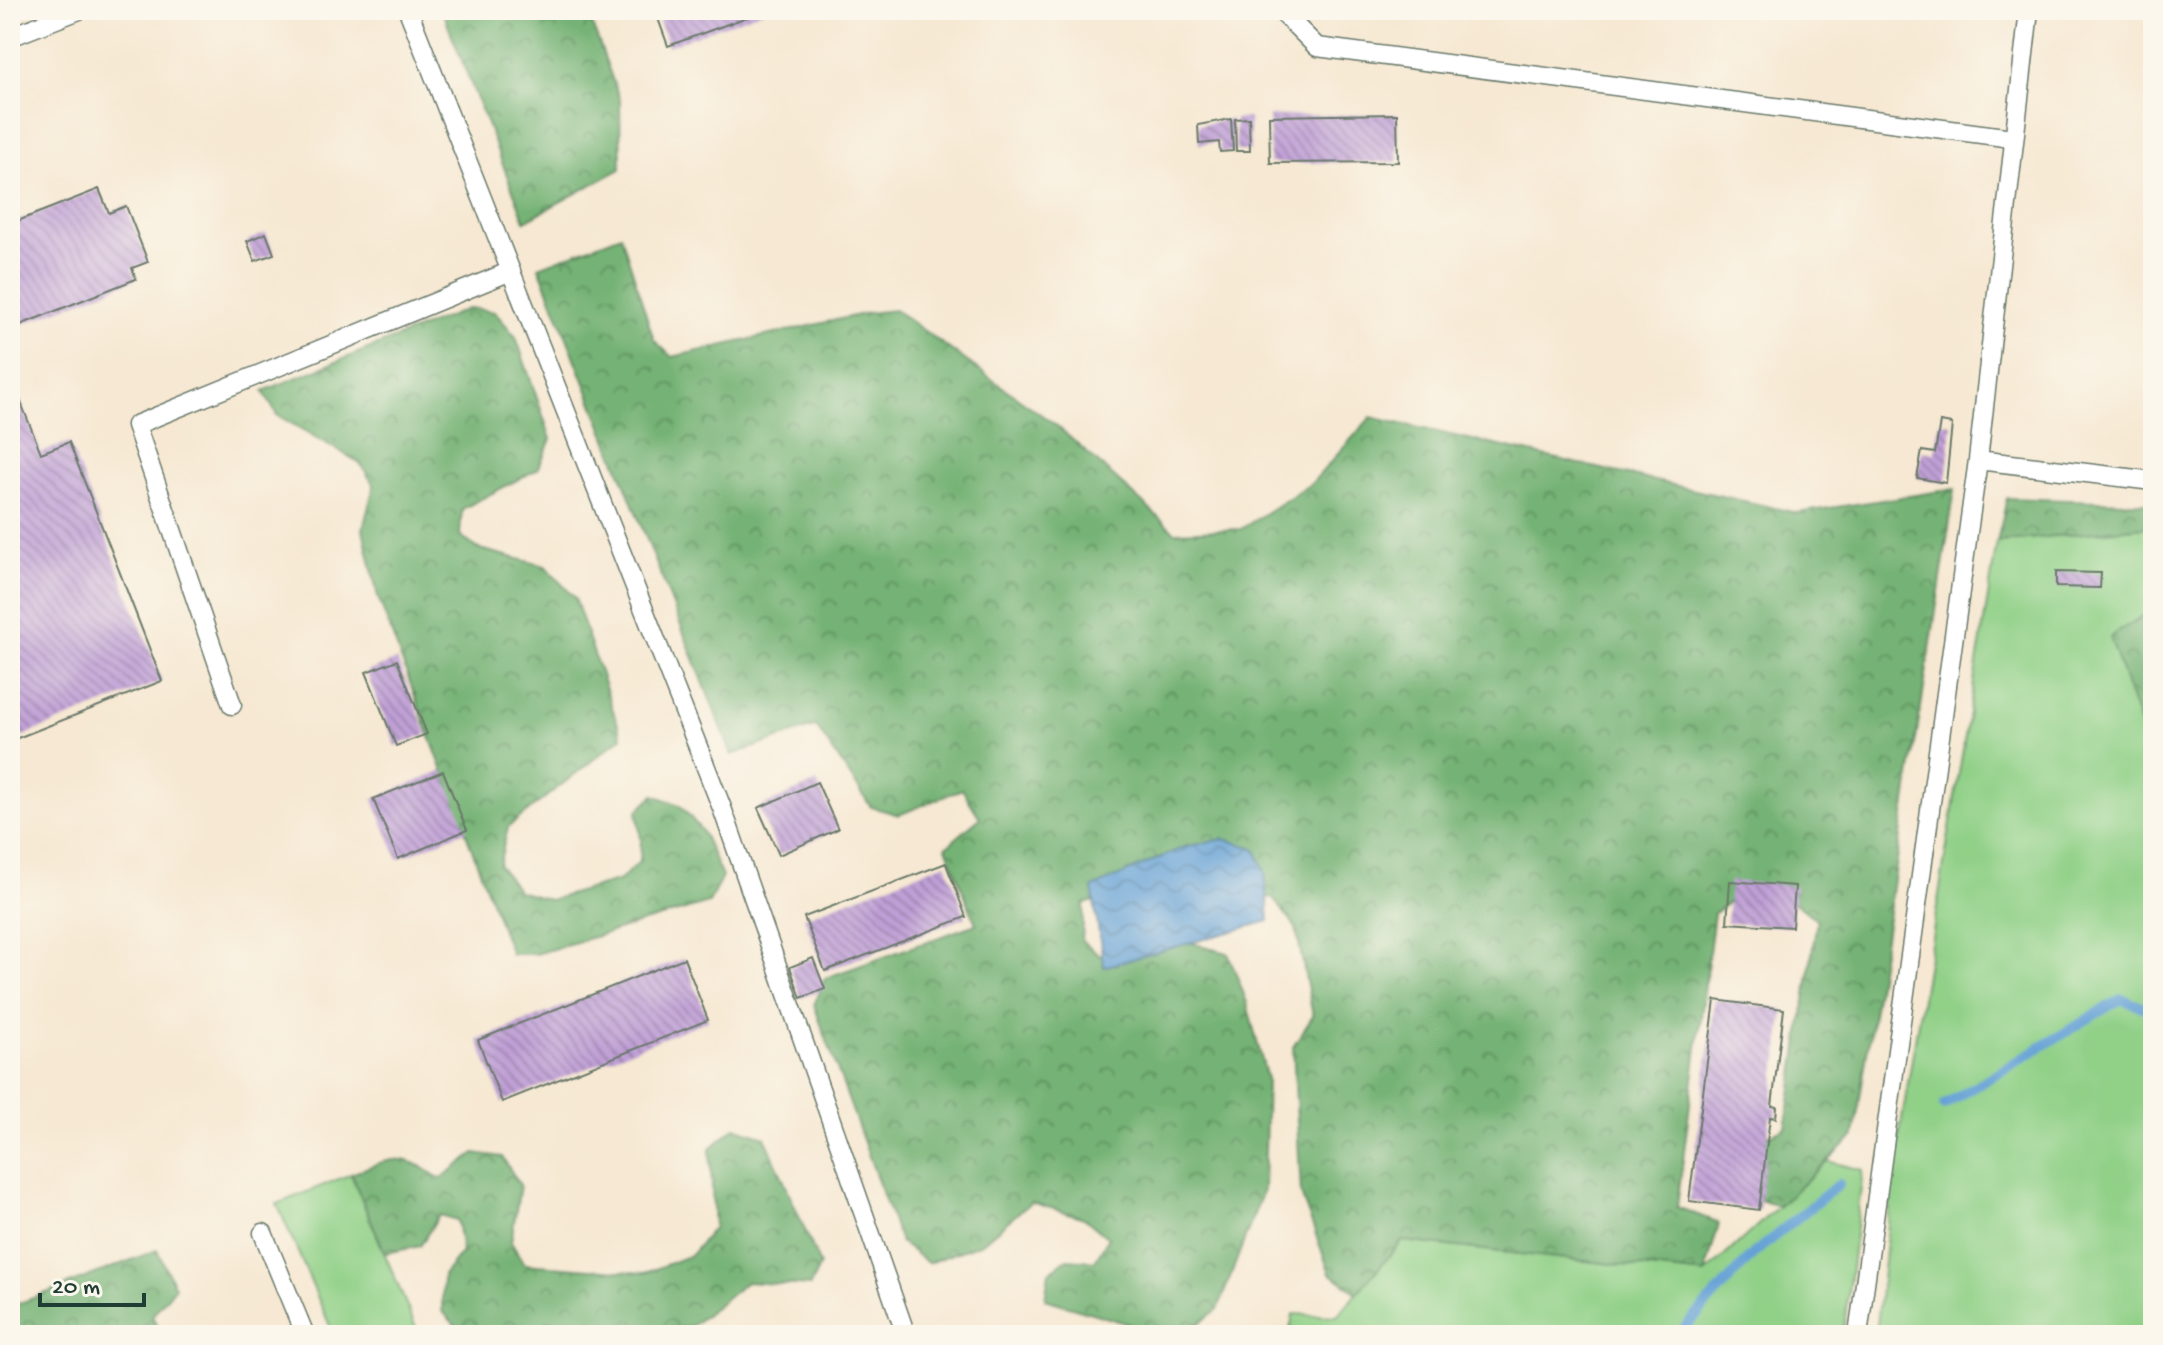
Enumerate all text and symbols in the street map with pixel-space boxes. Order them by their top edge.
scale bar [40,1257,144,1307]
text: 20 m [52,1274,100,1303]

